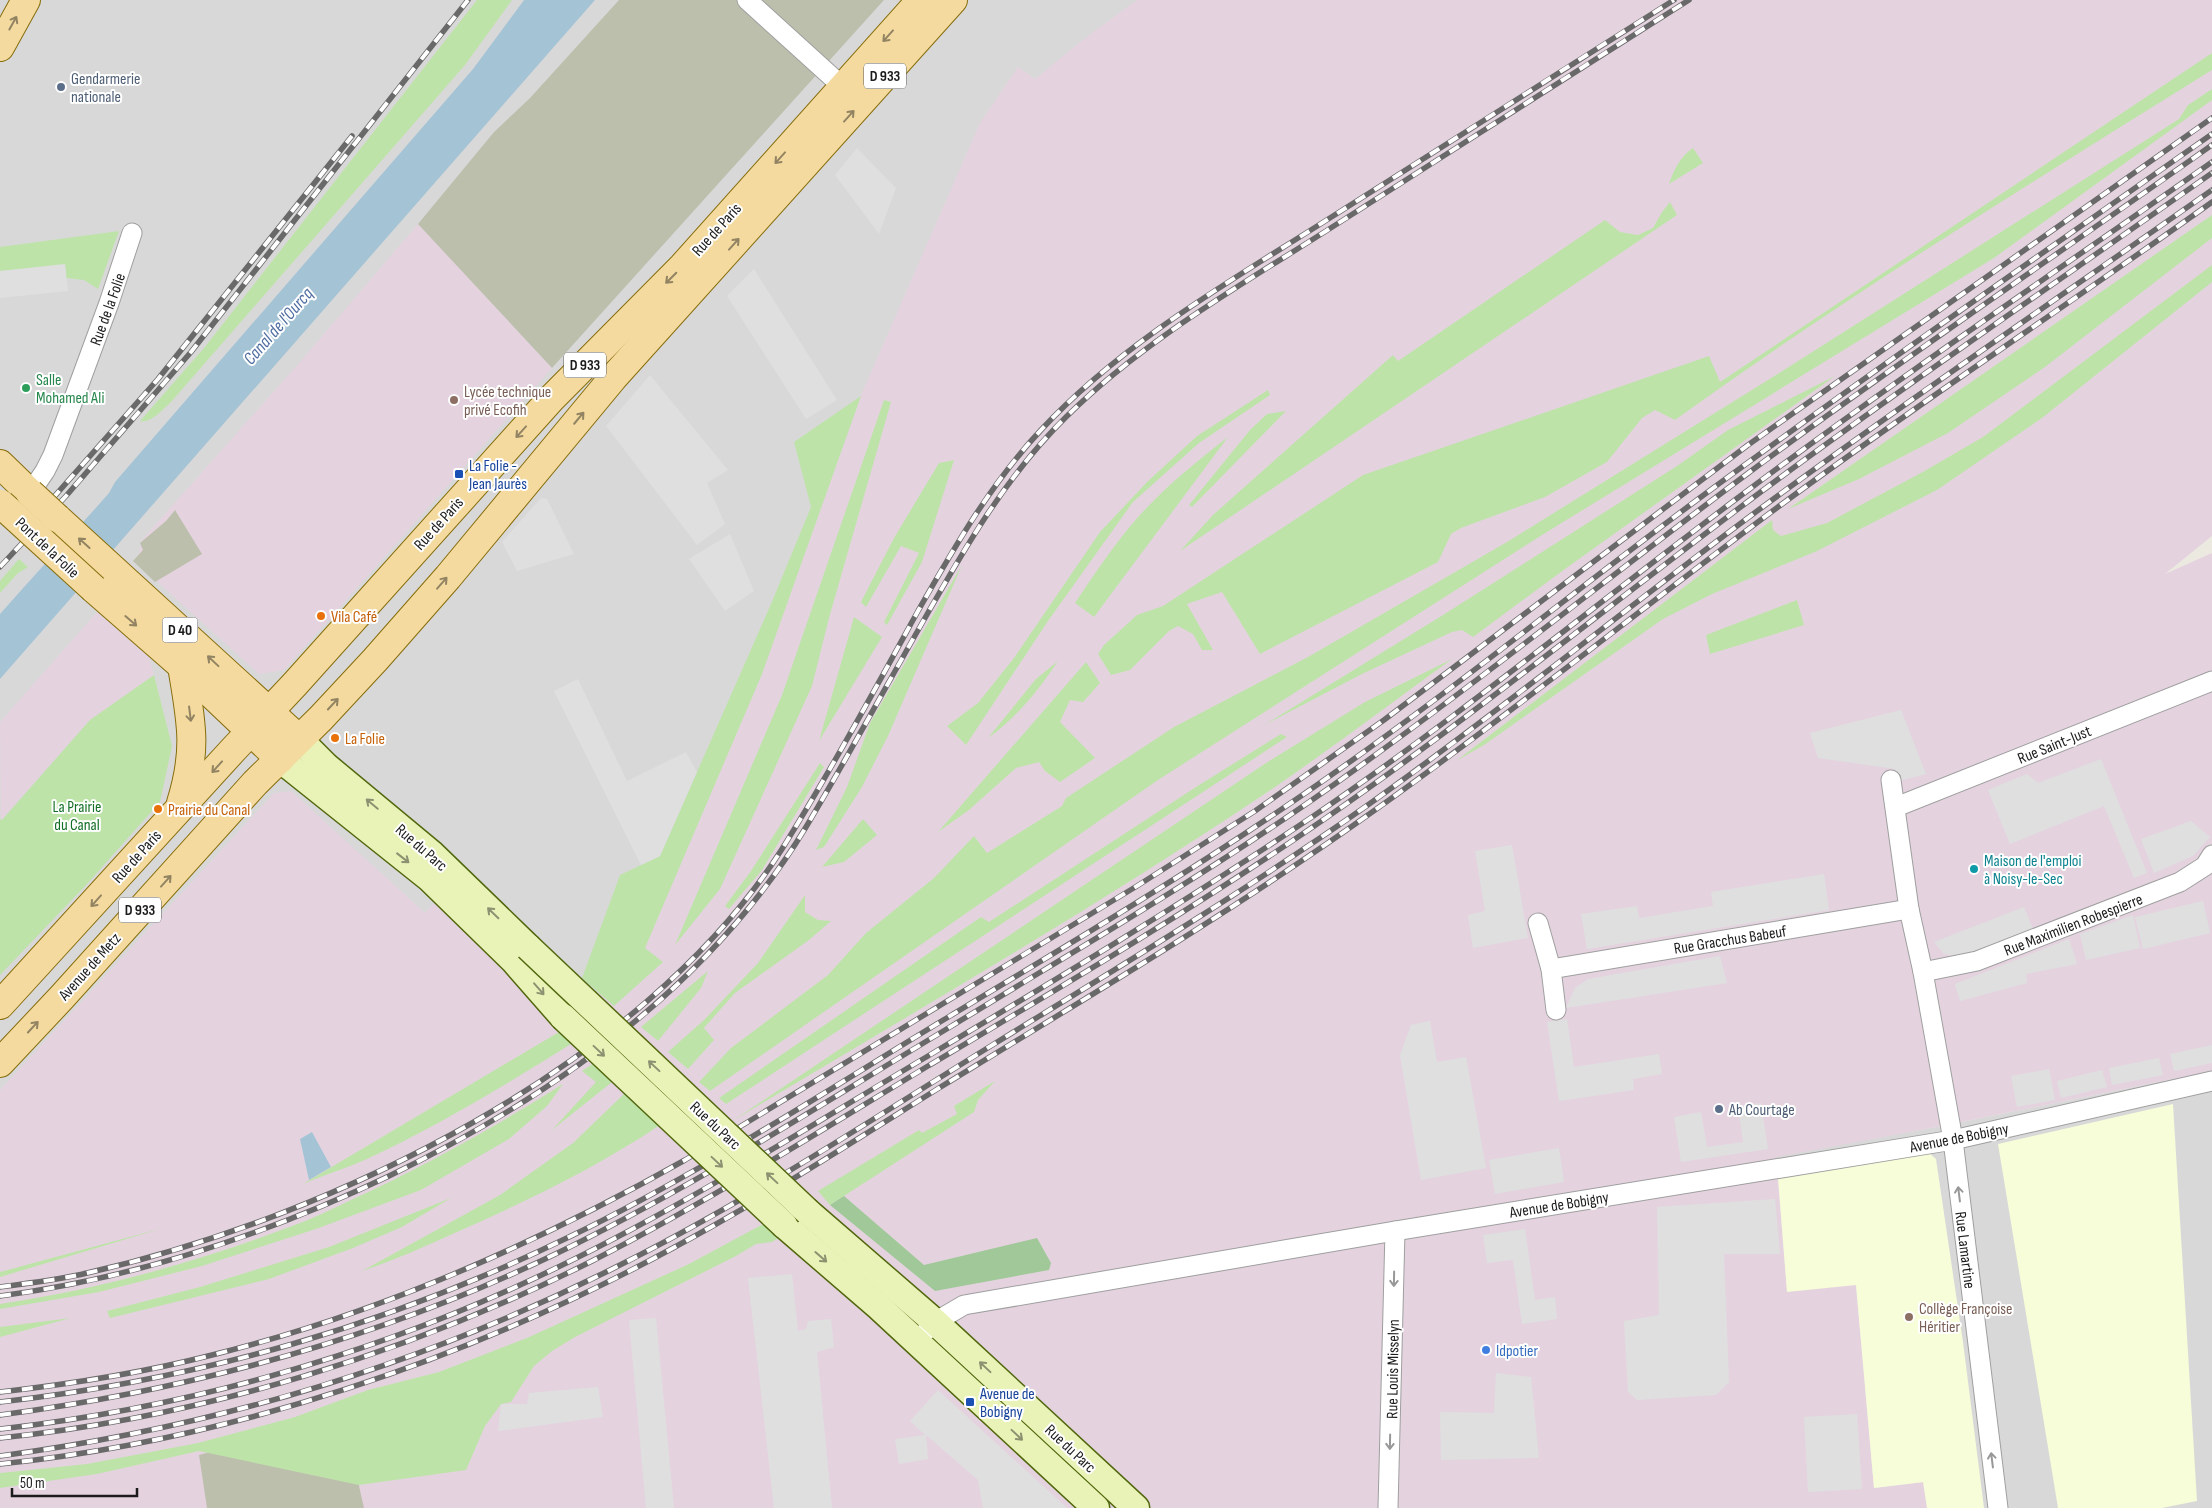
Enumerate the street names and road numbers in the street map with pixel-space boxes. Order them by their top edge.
road number: D 933 [864,64,906,88]
street label: Rue de Paris [688,199,746,260]
street label: Rue de la Folie [87,271,130,348]
road number: D 933 [564,352,606,378]
street label: Rue de Paris [410,493,468,554]
street label: Pont de la Folie [11,514,83,582]
road number: D 40 [162,618,198,642]
street label: Rue Saint-Just [2015,722,2094,769]
street label: Rue du Parc [391,820,451,876]
street label: Rue de Paris [108,826,166,887]
street label: Rue Maximilien Robespierre [2001,890,2146,961]
road number: D 933 [119,898,161,922]
street label: Rue Gracchus Babeuf [1673,922,1788,959]
street label: Avenue de Metz [54,929,125,1005]
street label: Rue du Parc [686,1098,744,1154]
street label: Avenue de Bobigny [1907,1120,2010,1158]
street label: Avenue de Bobigny [1507,1188,1610,1223]
street label: Rue Lamartine [1950,1211,1979,1290]
street label: Rue Louis Misselyn [1383,1319,1404,1419]
street label: Rue du Parc [1041,1421,1099,1477]

